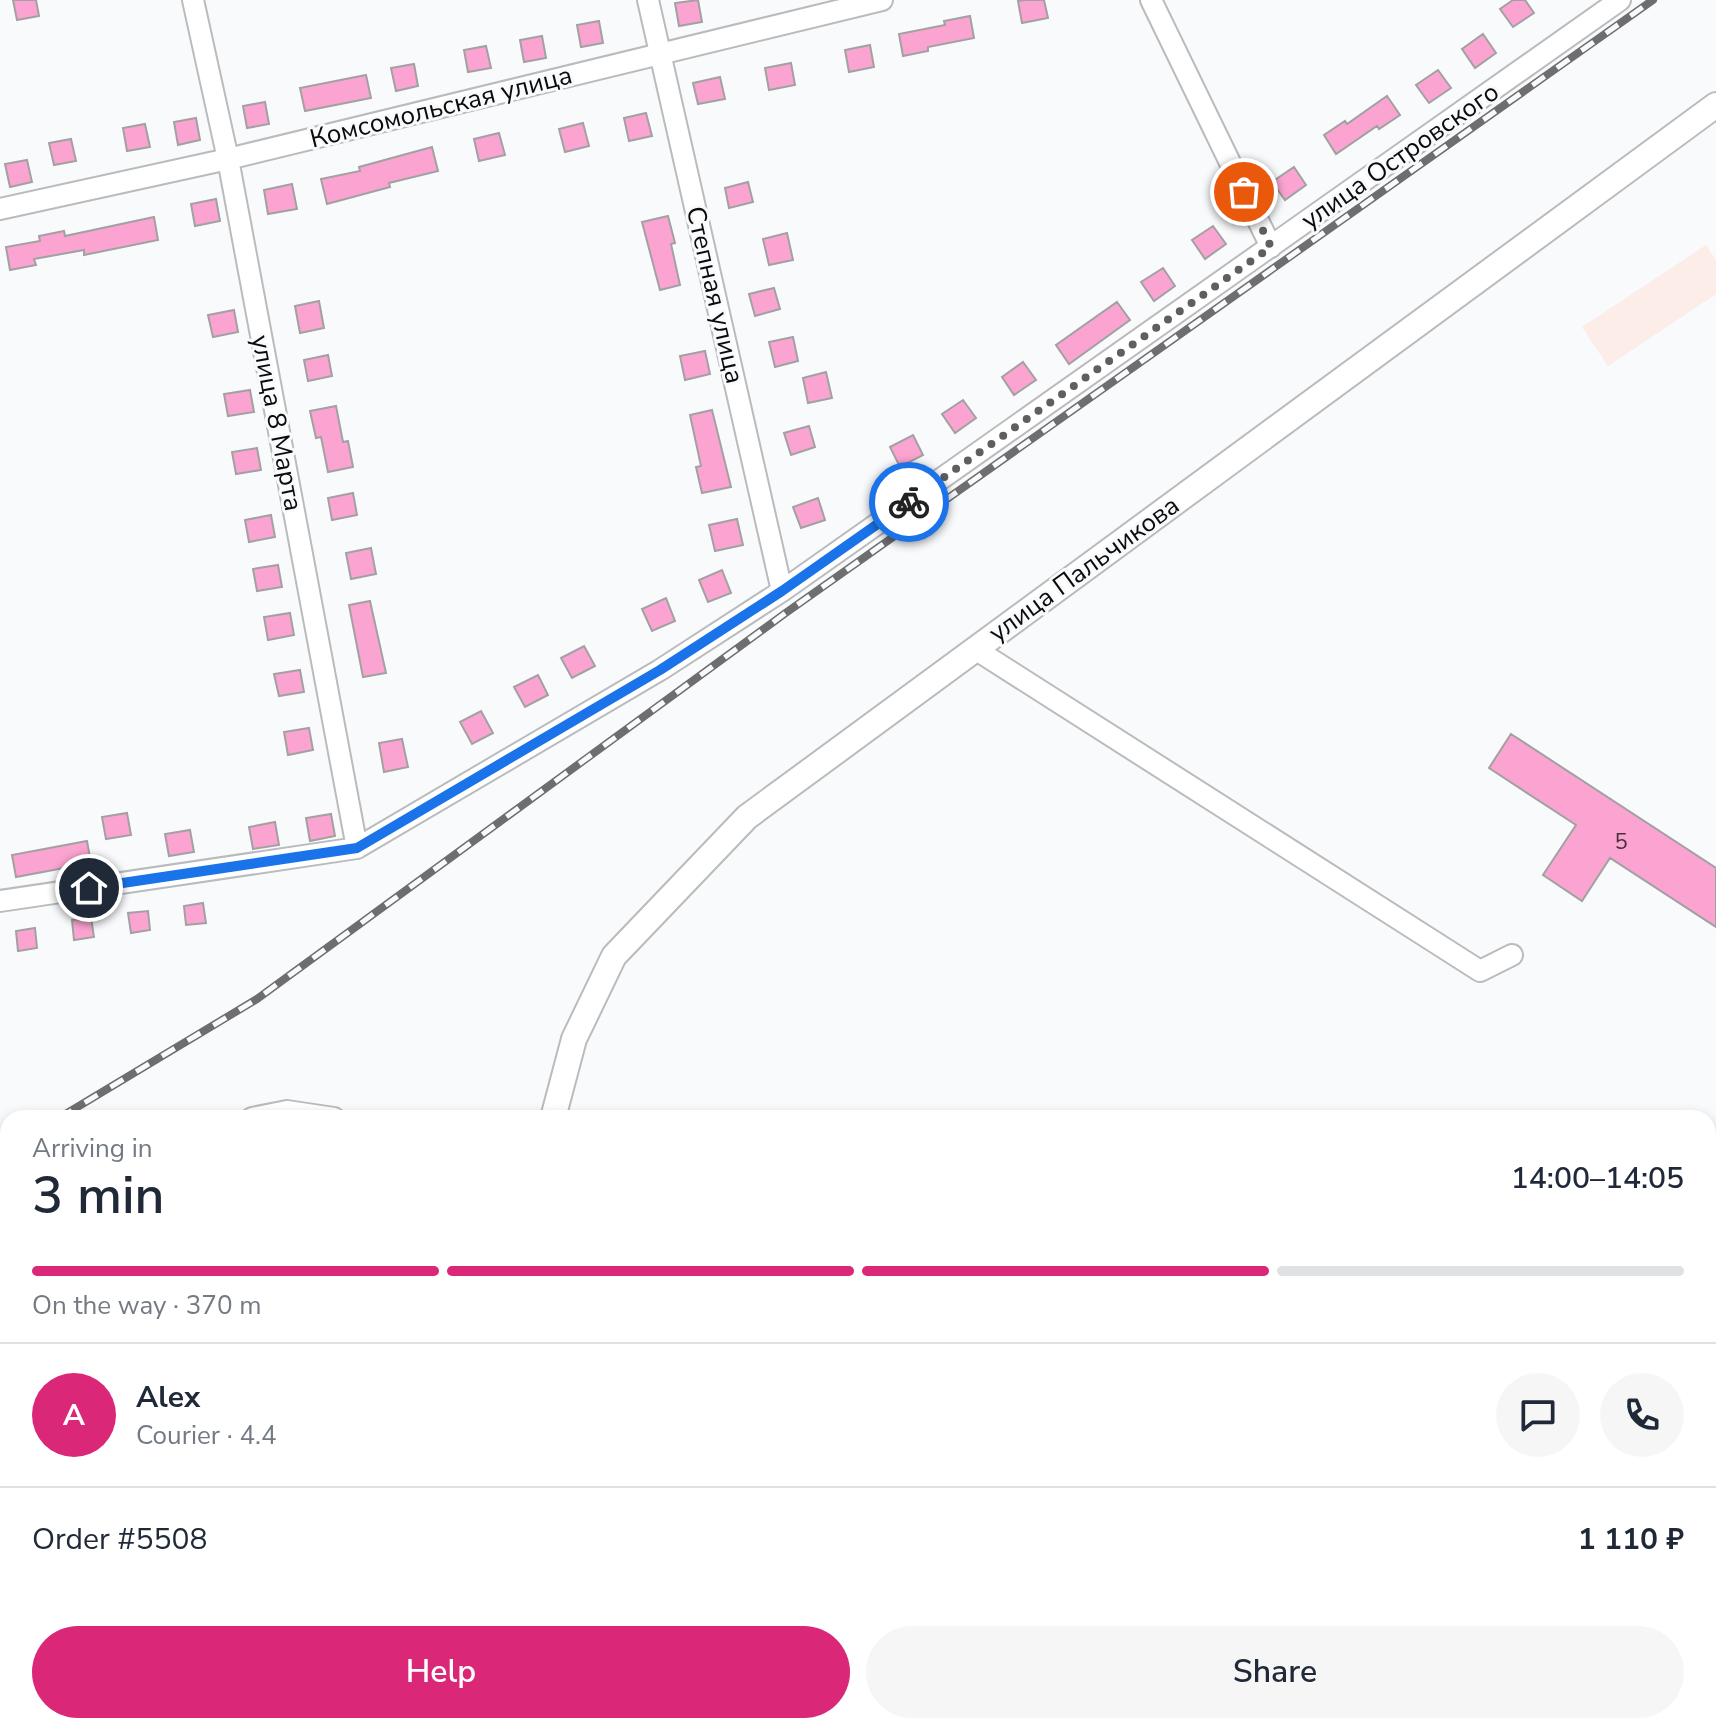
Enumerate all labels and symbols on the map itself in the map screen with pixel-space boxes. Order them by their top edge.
street label: Комсомольская улица [306,57,576,157]
street label: улица Островского [1294,75,1506,237]
pin [1210,158,1278,226]
street label: Степная улица [678,203,752,387]
street label: улица 8 Марта [243,332,311,514]
courier [869,462,949,542]
street label: улица Пальчикова [982,488,1186,650]
house number: 5 [1614,827,1628,857]
pin [55,854,123,922]

